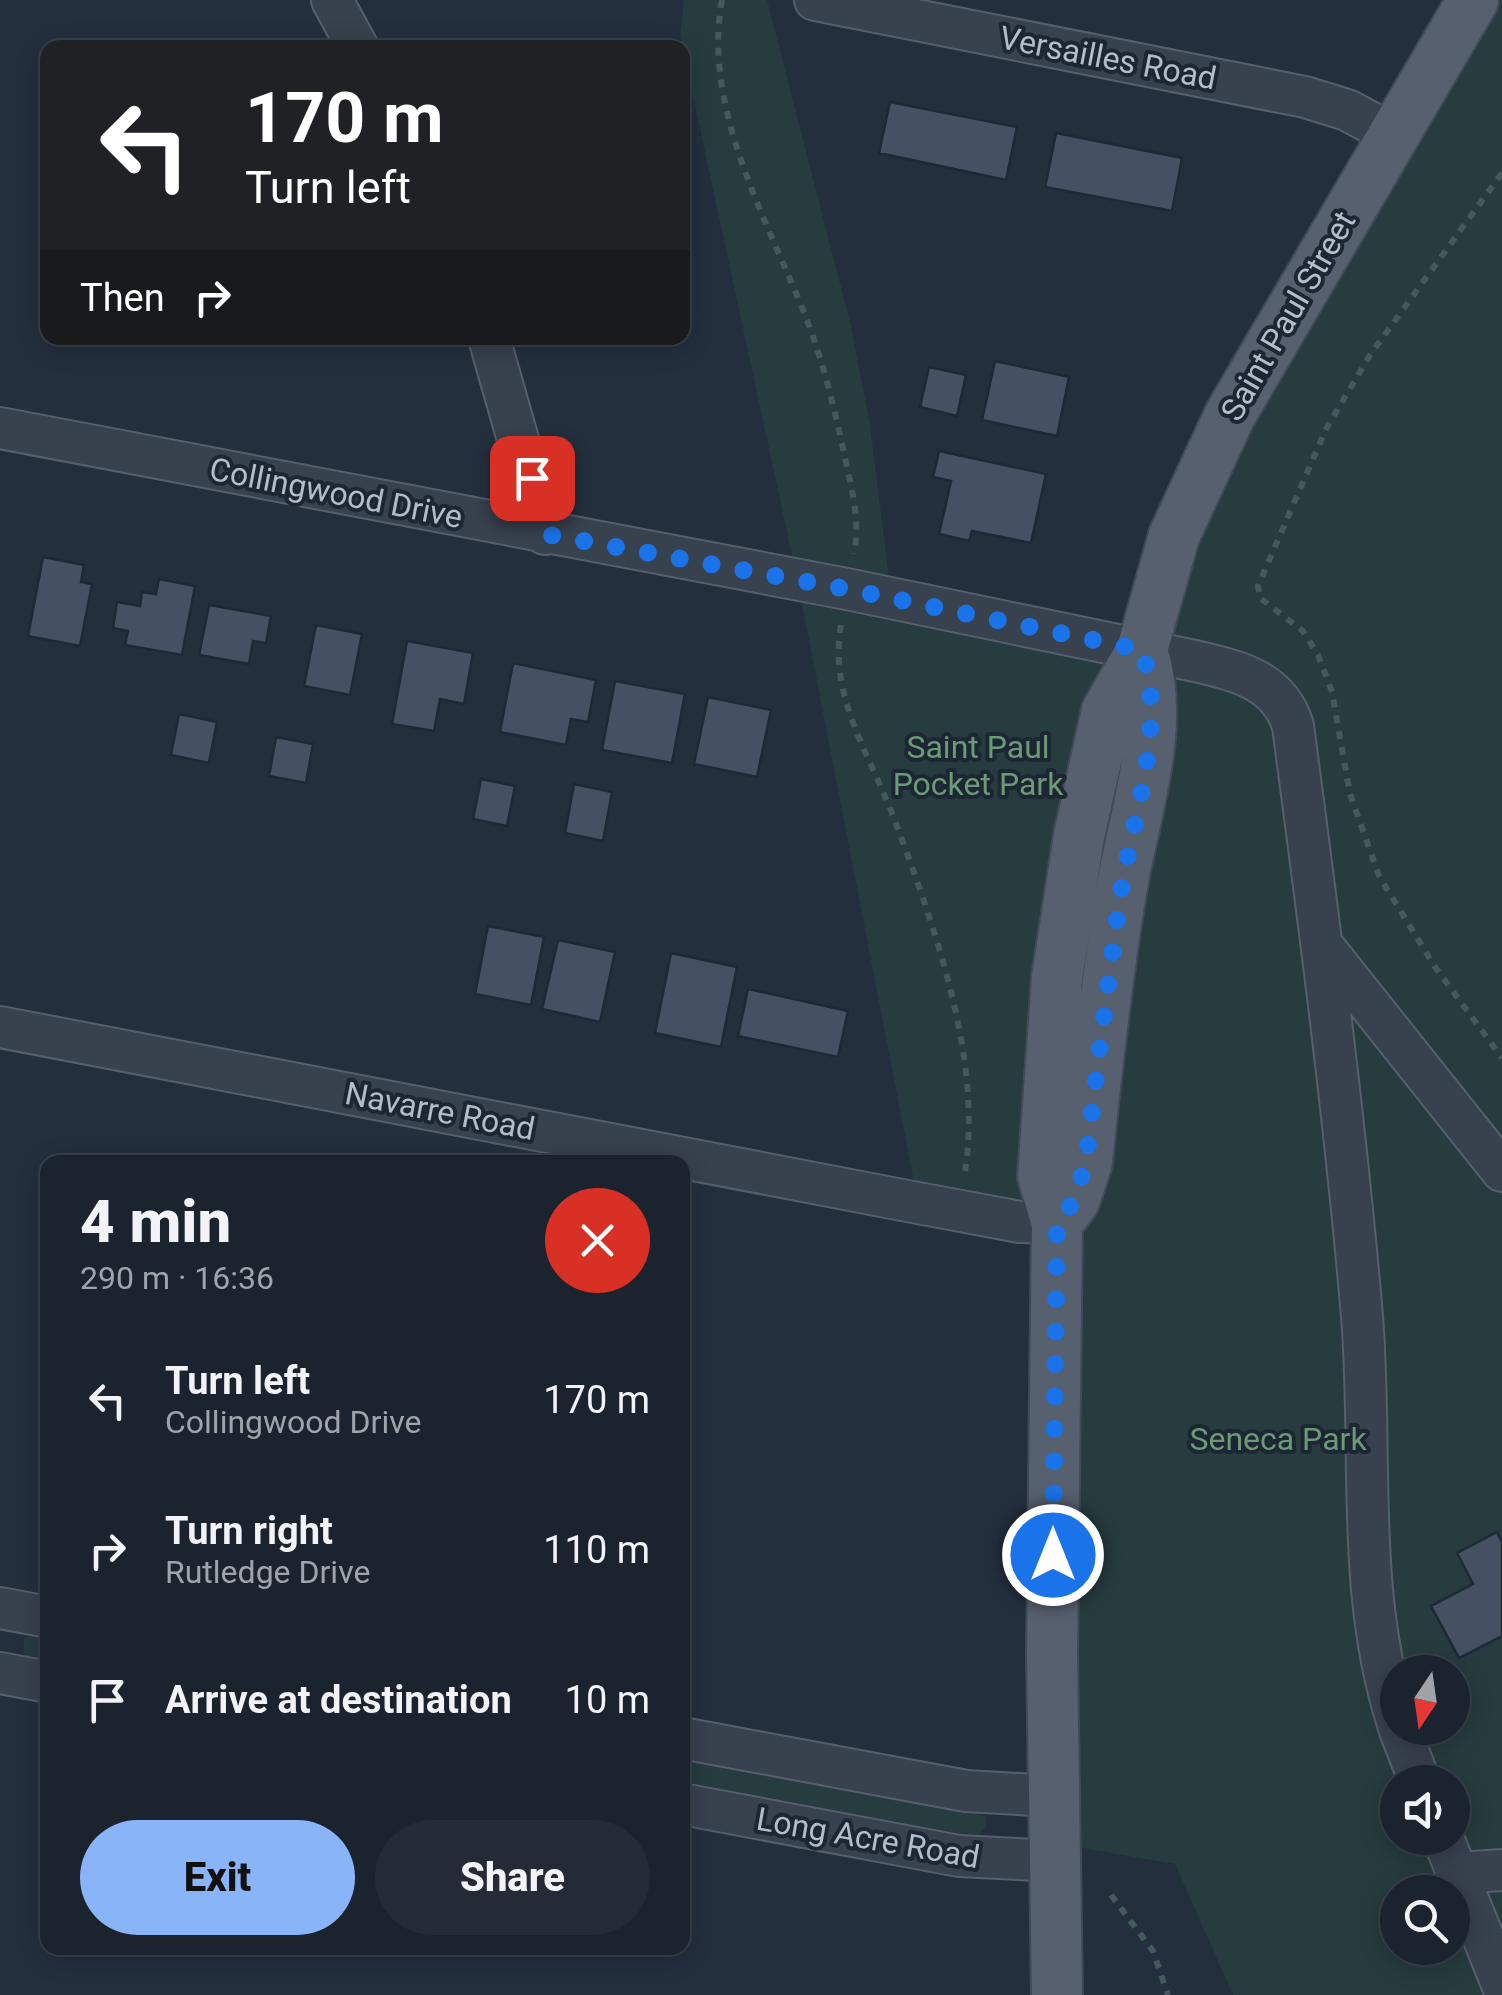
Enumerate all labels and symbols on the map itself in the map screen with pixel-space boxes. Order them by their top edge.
street label: Versailles Road [997,18,1219,98]
street label: Saint Paul Street [1213,205,1363,427]
pin [490,436,575,521]
street label: Collingwood Drive [206,450,466,536]
park label: Saint Paul Pocket Park [893,728,1064,803]
street label: Navarre Road [342,1074,538,1148]
park label: Seneca Park [1189,1420,1367,1458]
position arrow [1001,1503,1105,1607]
north arrow [1380,1655,1470,1745]
street label: Long Acre Road [754,1800,982,1876]

